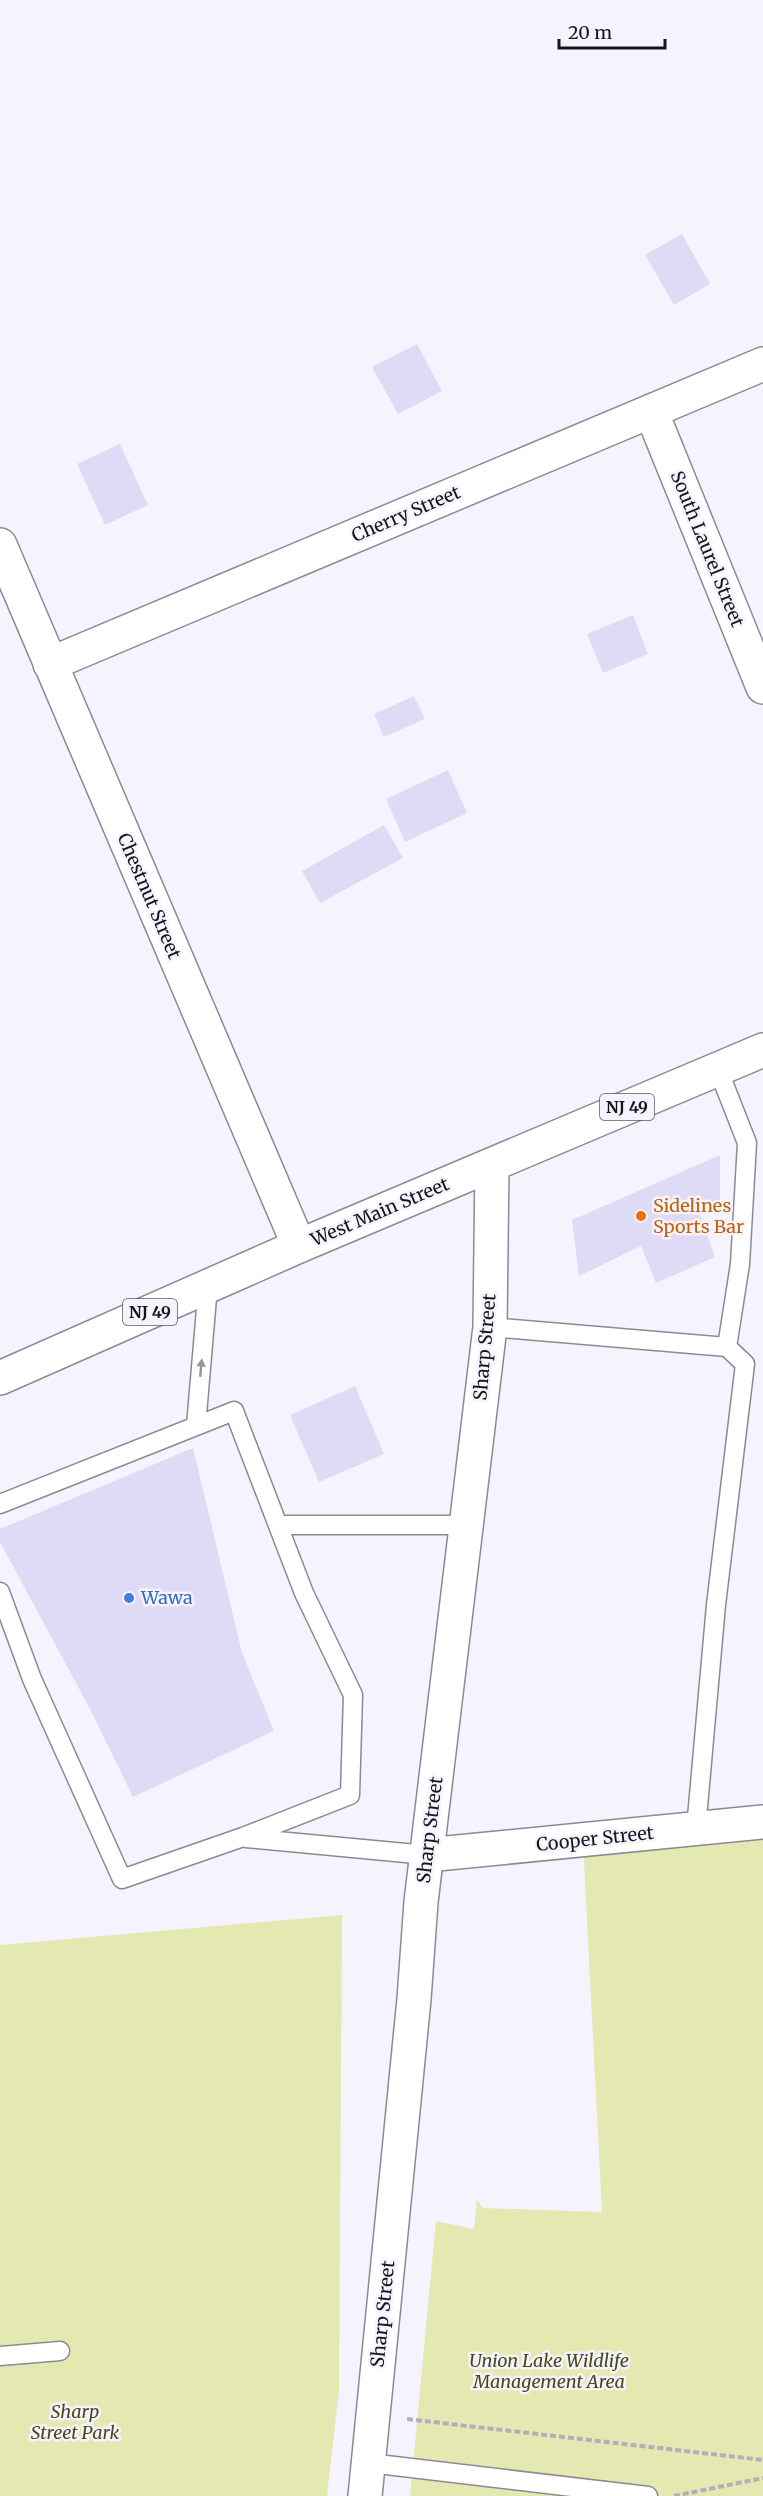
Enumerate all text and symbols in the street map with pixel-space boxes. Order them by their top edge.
scale bar [559,12,666,50]
text: 20 m [568,21,612,44]
street label: South Laurel Street [666,467,749,630]
street label: Cherry Street [348,480,464,547]
street label: Chestnut Street [113,829,186,962]
road number: NJ 49 [600,1094,654,1120]
street label: West Main Street [306,1172,452,1251]
place label: Sidelines Sports Bar [653,1194,744,1238]
marker: Sidelines Sports Bar [634,1209,648,1223]
street label: Sharp Street [468,1293,501,1401]
road number: NJ 49 [123,1299,177,1325]
one-way arrow [196,1359,206,1378]
place label: Wawa [140,1586,193,1609]
marker: Wawa [122,1591,136,1605]
street label: Sharp Street [412,1775,447,1885]
street label: Cooper Street [535,1821,655,1856]
street label: Sharp Street [365,2259,400,2368]
park label: Union Lake Wildlife Management Area [469,2349,629,2393]
park label: Sharp Street Park [31,2400,119,2444]

